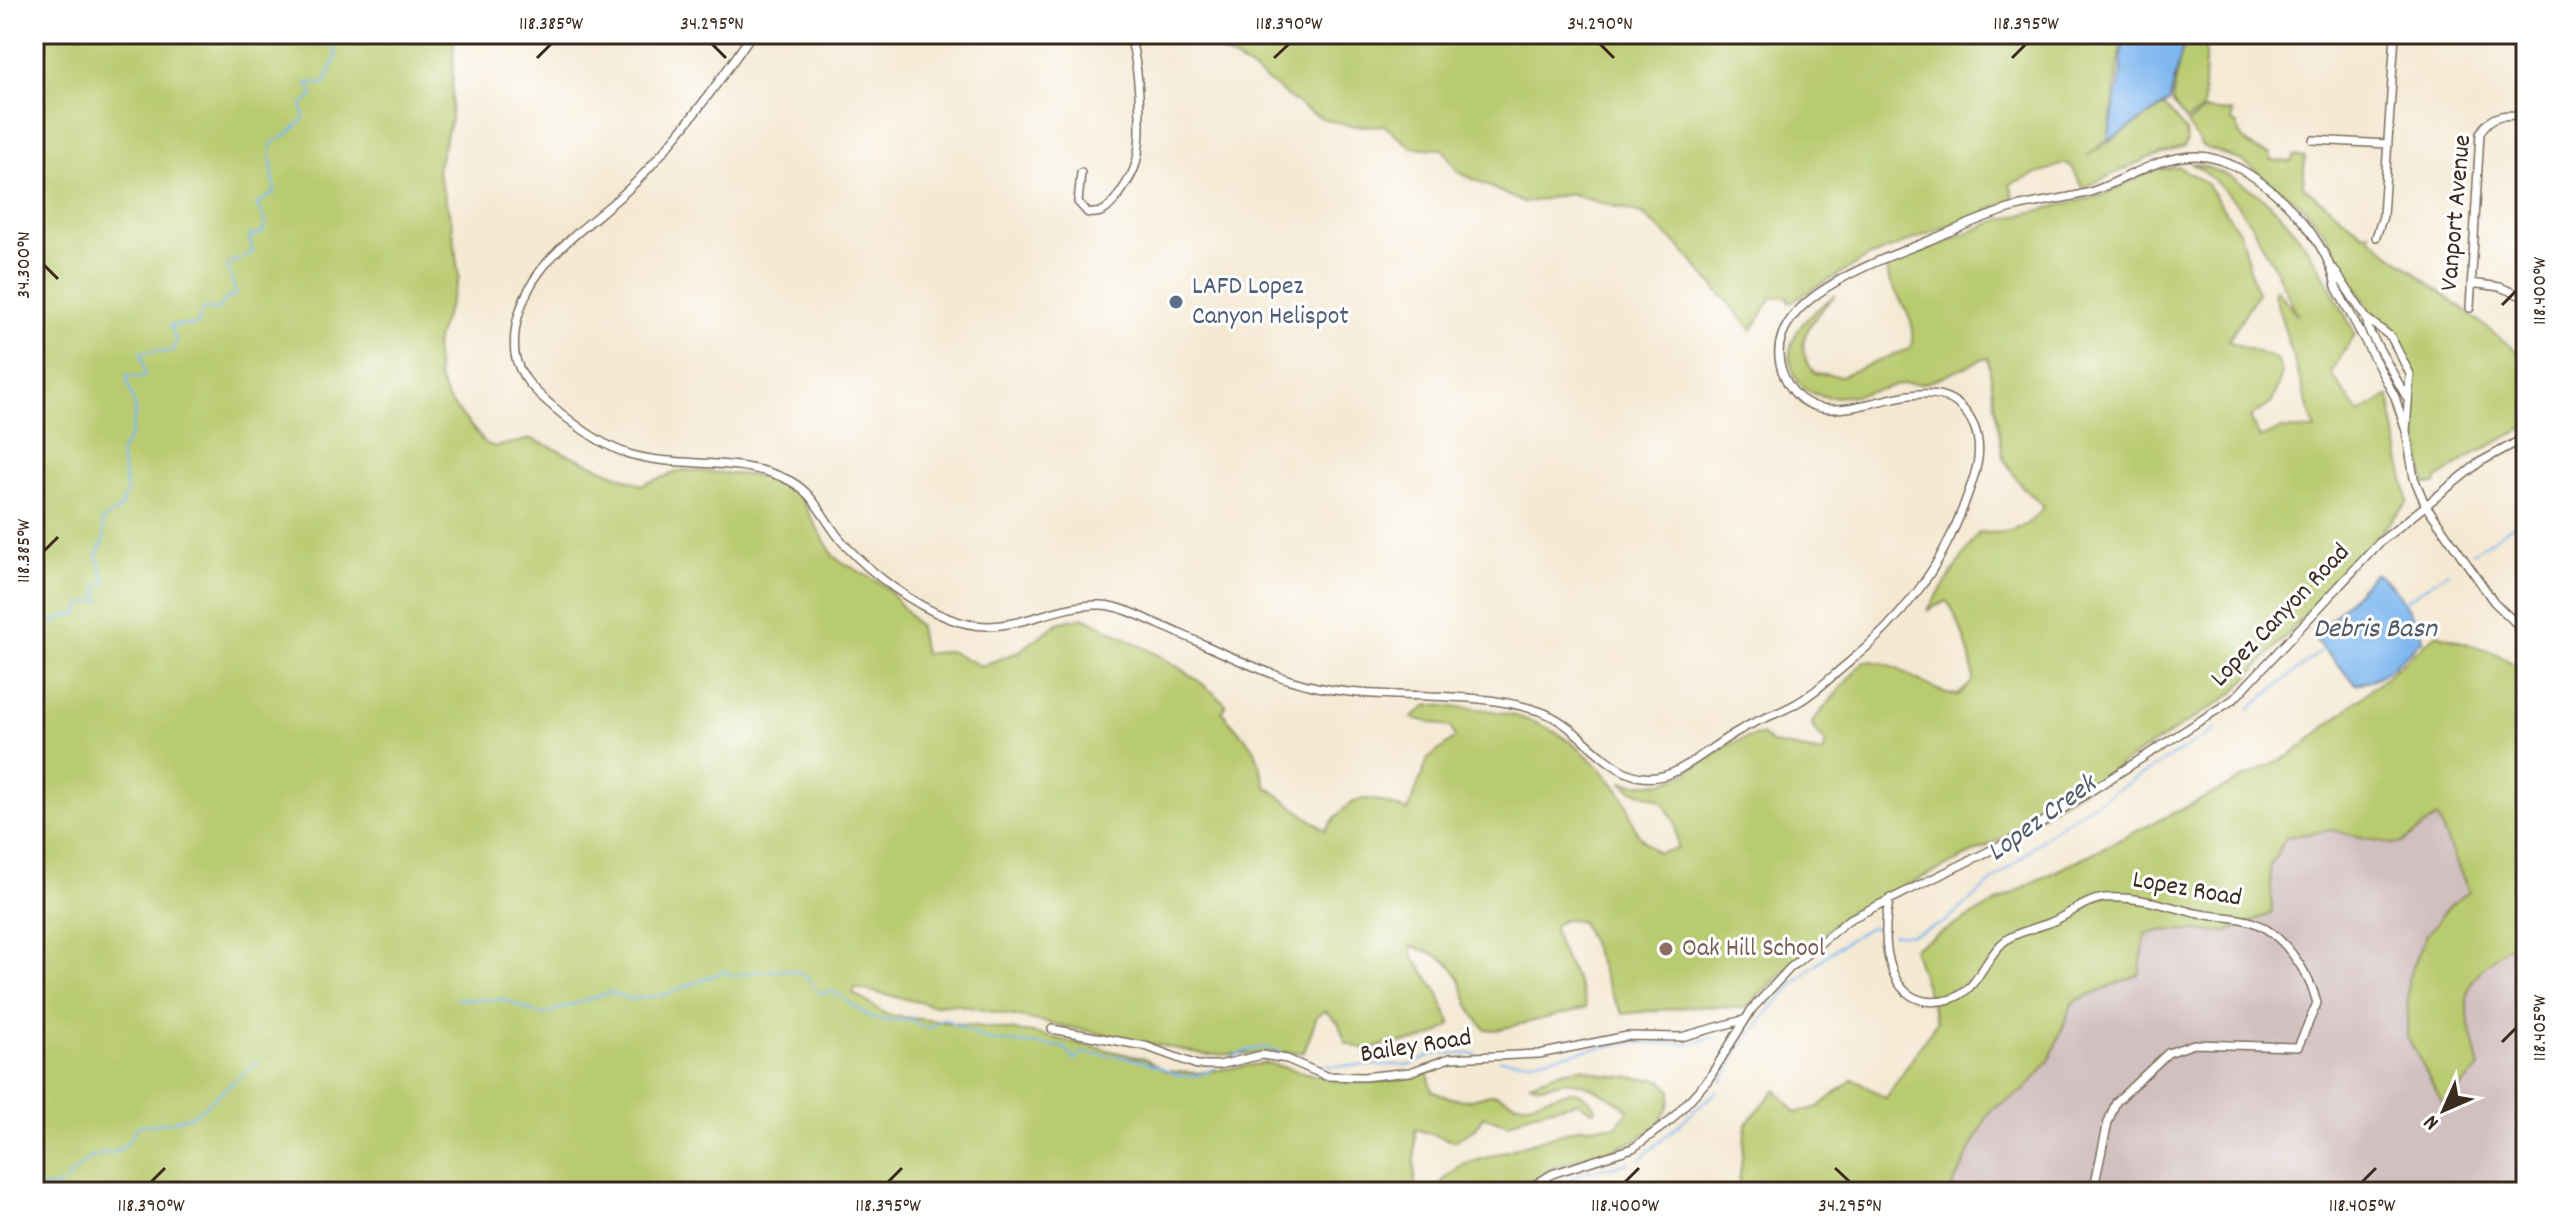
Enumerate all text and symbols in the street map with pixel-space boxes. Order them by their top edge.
text: 118.385°W [519,11,584,39]
text: 34.295°N [680,11,744,39]
text: 118.390°W [1256,11,1323,39]
text: 34.290°N [1567,11,1633,39]
text: 118.395°W [1993,11,2059,39]
street label: Vanport Avenue [2432,133,2482,293]
text: 34.300°N [11,231,39,299]
text: 118.400°W [2527,256,2555,325]
place label: LAFD Lopez Canyon Helispot [1192,269,1349,336]
marker: LAFD Lopez Canyon Helispot [1167,293,1185,311]
text: 118.385°W [11,518,39,583]
street label: Lopez Canyon Road [2203,536,2359,696]
water label: Debris Basn [2313,611,2438,651]
water label: Lopez Creek [1980,765,2108,873]
street label: Lopez Road [2130,862,2244,918]
place label: Oak Hill School [1682,931,1825,968]
marker: Oak Hill School [1657,940,1675,958]
text: 118.405°W [2527,994,2555,1061]
street label: Bailey Road [1358,1020,1474,1074]
north arrow [2404,1070,2484,1150]
text: N [2417,1107,2447,1136]
text: 118.390°W [118,1193,185,1221]
text: 118.395°W [855,1193,921,1221]
text: 118.400°W [1591,1193,1660,1221]
text: 34.295°N [1818,1193,1882,1221]
text: 118.405°W [2329,1193,2396,1221]

